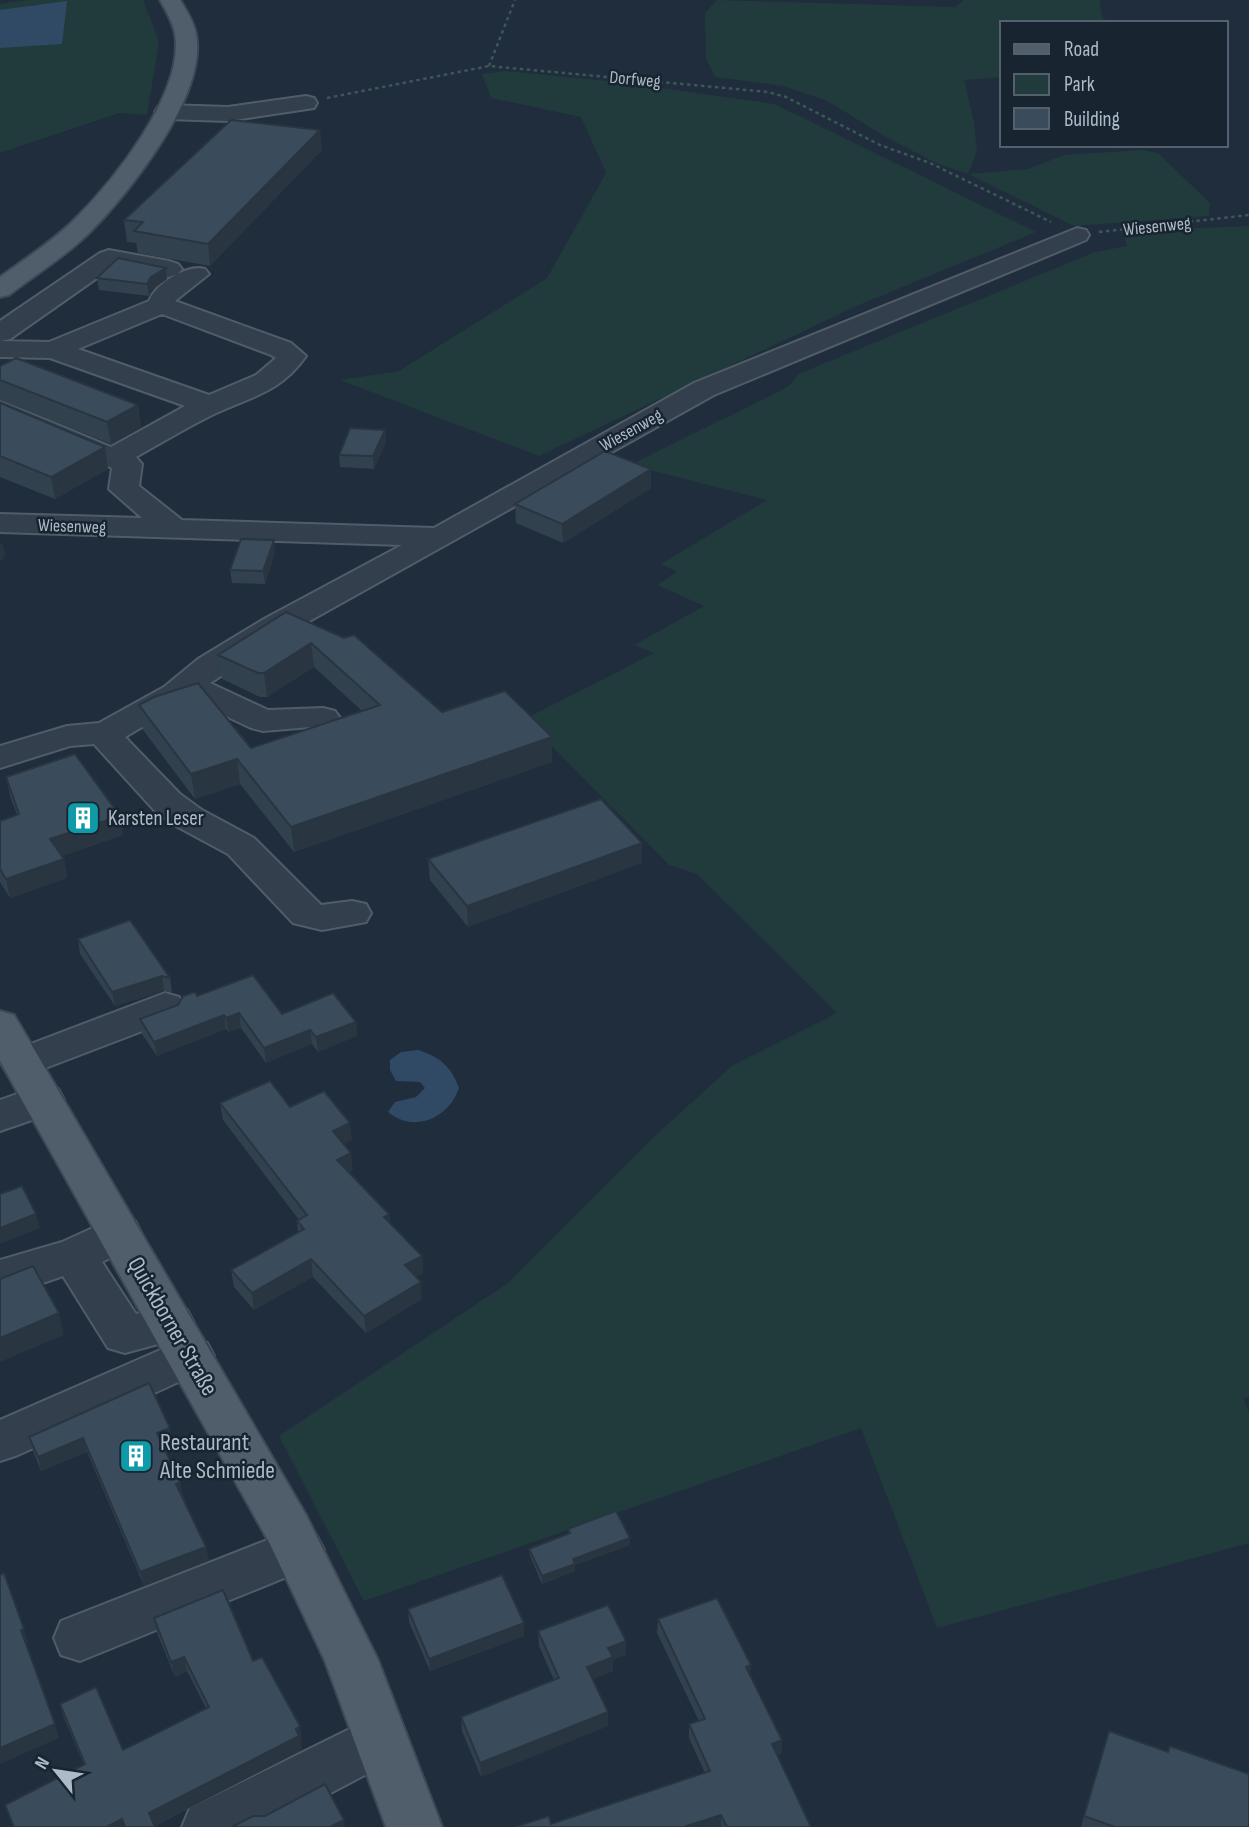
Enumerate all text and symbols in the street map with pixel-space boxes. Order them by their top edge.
legend [1000,21,1228,147]
text: Road [1064,37,1099,62]
street label: Dorfweg [608,67,661,92]
text: Park [1064,72,1095,97]
text: Building [1064,107,1120,132]
street label: Wiesenweg [1122,212,1192,241]
street label: Wiesenweg [596,405,666,456]
street label: Wiesenweg [38,515,106,538]
building icon: Karsten Leser [64,799,102,837]
place label: Karsten Leser [108,806,204,831]
street label: Quickborner Straße [121,1252,224,1401]
place label: Restaurant Alte Schmiede [159,1428,275,1485]
building icon: Restaurant Alte Schmiede [117,1437,155,1475]
north arrow [21,1736,91,1806]
text: N [30,1753,55,1773]

